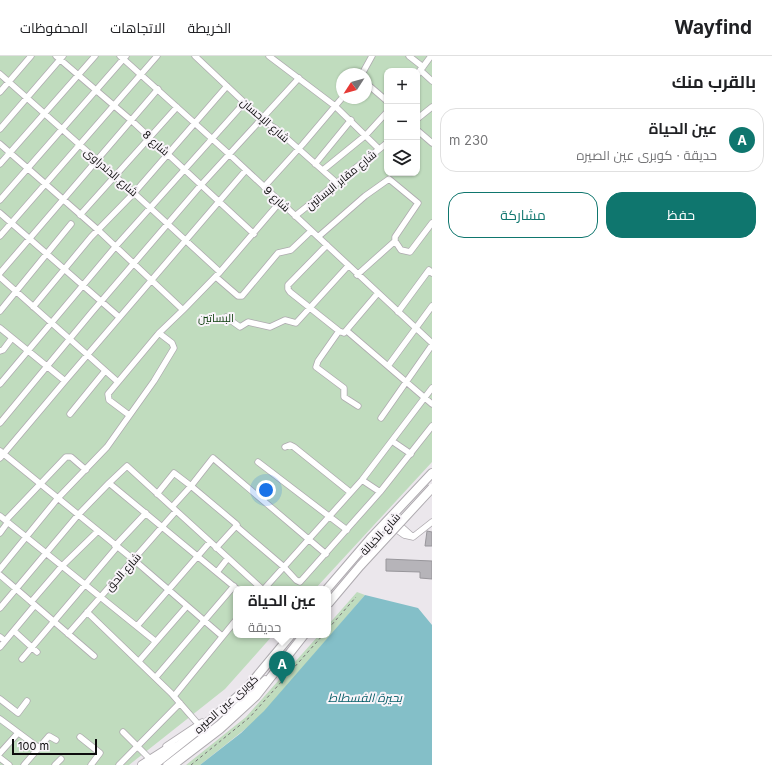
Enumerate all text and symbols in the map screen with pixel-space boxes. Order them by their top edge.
text: Wayfind [674,16,752,39]
text: المحفوظات [20,19,88,36]
text: الاتجاهات [110,19,166,36]
text: الخريطة [188,19,231,36]
north arrow [336,68,372,104]
map controls [384,68,420,176]
button: + [384,68,420,104]
text: بالقرب منك [672,72,756,92]
street label: شارع الإحسان [237,95,292,146]
button: − [384,104,420,140]
text: عين الحياة [649,119,717,138]
street label: شارع 8 [139,127,172,159]
text: 230 m [449,132,488,148]
text: A [737,132,747,148]
button: layers [384,140,420,176]
street label: شارع الدندراوى [81,145,141,200]
street label: شارع مقابر البساتين [303,147,380,214]
text: حديقة · كوبرى عين الصيره [576,147,717,163]
street label: شارع 9 [260,183,293,216]
button: مشاركة [448,192,598,238]
button: حفظ [606,192,756,238]
park label: البساتين [198,311,234,325]
your location [256,480,276,500]
street label: شارع الخيالة [357,510,404,559]
street label: شارع الحق [102,550,145,595]
popup [233,586,331,638]
text: عين الحياة [248,591,316,610]
text: حديقة [248,619,281,635]
pin: A [269,651,295,684]
street label: كوبرى عين الصيره [191,672,261,736]
water label: بحيرة الفسطاط [328,690,403,705]
scale bar [12,737,97,756]
text: 100 m [18,739,49,753]

